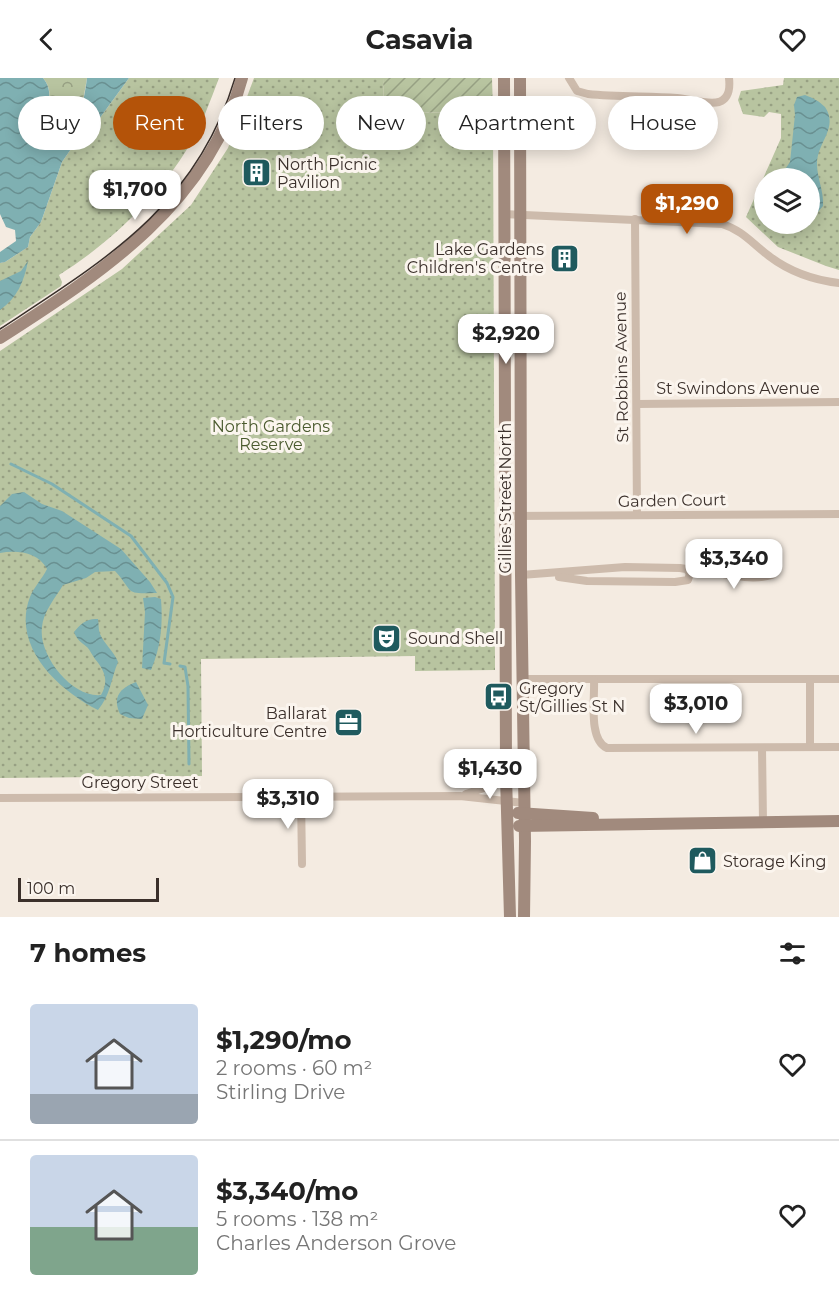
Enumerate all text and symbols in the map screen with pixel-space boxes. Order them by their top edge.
icon: back [30,23,63,56]
text: Casavia [366,23,473,56]
icon: heart [776,23,809,56]
chip: Buy [18,96,101,150]
chip: Rent [113,96,206,150]
chip: Filters [218,96,324,150]
chip: New [336,96,426,150]
chip: Apartment [438,96,596,150]
chip: House [608,96,718,150]
place label: North Picnic Pavilion [277,155,377,192]
building icon: North Picnic Pavilion [240,157,272,189]
map controls [754,168,820,234]
button: layers [754,168,820,234]
pin: $1,700 [86,170,184,221]
text: $1,700 [103,177,167,201]
pin: $1,290 [638,184,736,235]
text: $1,290 [655,191,719,215]
place label: Lake Gardens Children's Centre [407,240,544,277]
building icon: Lake Gardens Children's Centre [549,242,581,274]
street label: St Robbins Avenue [611,291,632,443]
pin: $2,920 [457,314,555,365]
text: $2,920 [472,321,540,345]
street label: St Swindons Avenue [656,379,820,398]
park label: North Gardens Reserve [212,417,330,454]
street label: Gillies Street North [496,423,515,573]
street label: Garden Court [618,490,727,511]
pin: $3,340 [685,539,783,590]
text: $3,340 [699,546,769,570]
theatre icon: Sound Shell [371,622,403,654]
place label: Sound Shell [408,629,503,648]
place label: Gregory St/Gillies St N [519,679,625,716]
bus stop icon: Gregory St/Gillies St N [482,681,514,713]
pin: $3,010 [647,684,745,735]
text: $3,010 [664,691,728,715]
place label: Ballarat Horticulture Centre [171,704,327,741]
office icon: Ballarat Horticulture Centre [332,706,364,738]
pin: $1,430 [441,749,539,800]
text: $1,430 [458,756,522,780]
street label: Gregory Street [82,773,199,792]
pin: $3,310 [239,779,337,830]
text: $3,310 [256,786,320,810]
shop icon: Storage King [686,845,718,877]
place label: Storage King [723,852,827,871]
scale bar [18,875,159,902]
text: 100 m [27,879,75,898]
text: 7 homes [30,937,146,969]
icon: filters [776,937,809,970]
text: $1,290/mo [216,1024,352,1056]
icon: home [78,1028,150,1100]
icon: heart [776,1048,809,1081]
text: 2 rooms · 60 m² [216,1056,372,1080]
text: Stirling Drive [216,1080,345,1104]
text: $3,340/mo [216,1175,358,1207]
icon: home [78,1179,150,1251]
icon: heart [776,1199,809,1232]
text: 5 rooms · 138 m² [216,1207,378,1231]
text: Charles Anderson Grove [216,1231,456,1255]

